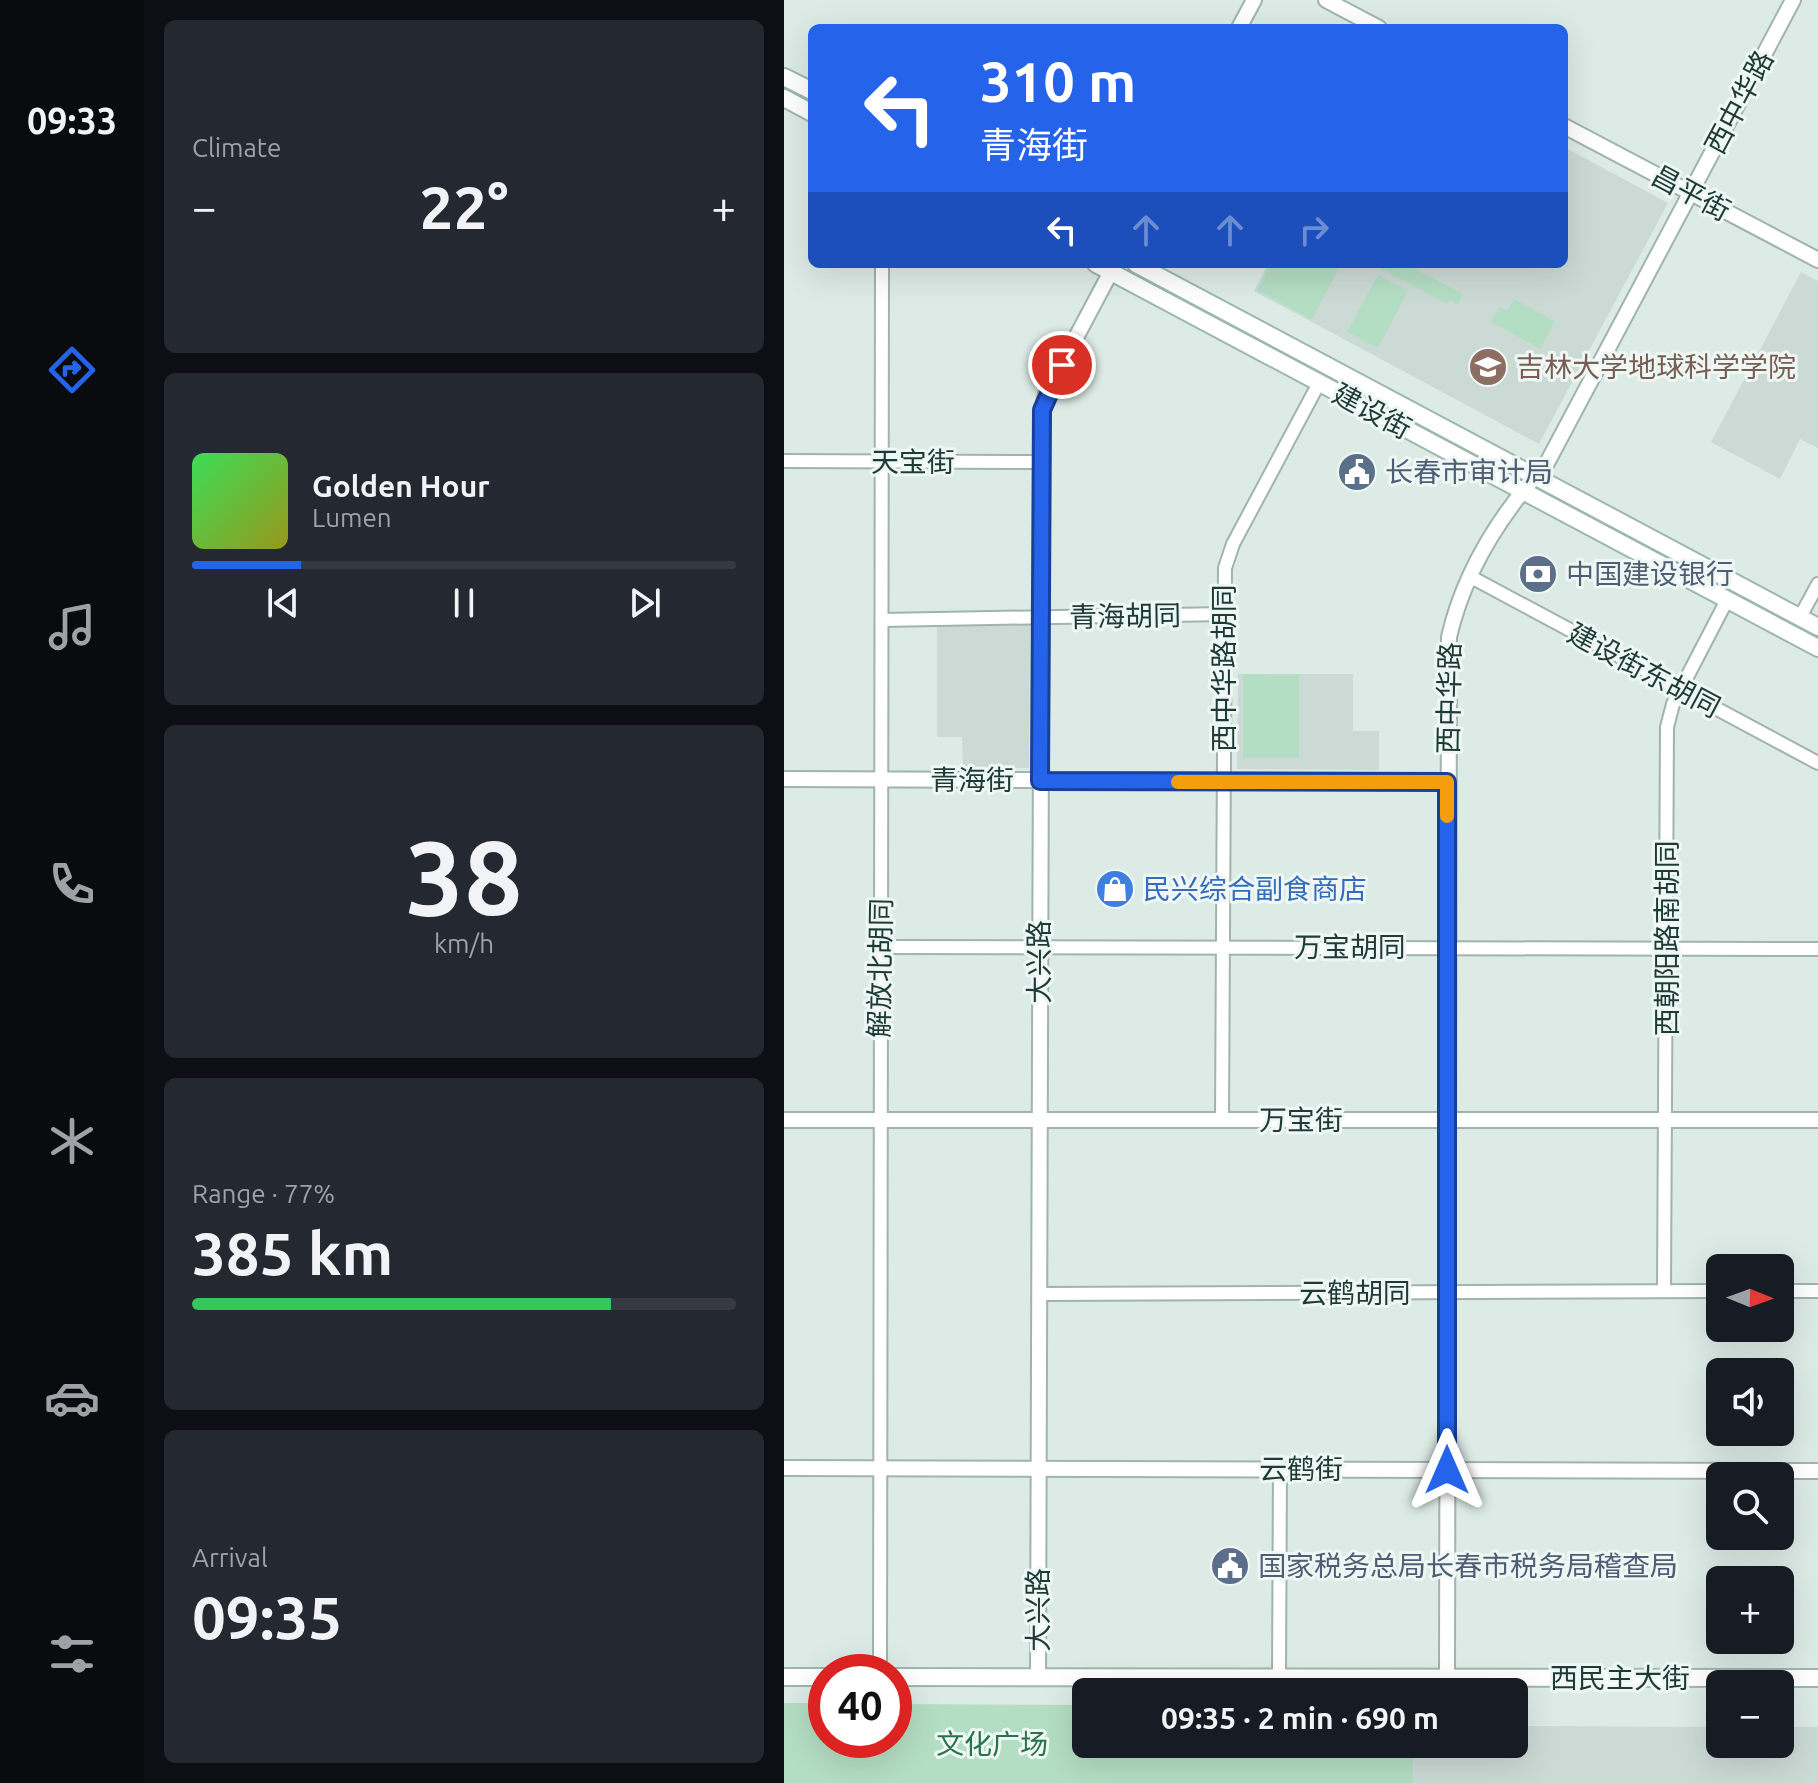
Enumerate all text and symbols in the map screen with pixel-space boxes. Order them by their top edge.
street label: 西中华路 [1699,45,1779,158]
text: 310 m [980,50,1136,113]
icon: left [848,56,952,160]
text: 09:33 [27,100,117,141]
text: 青海街 [980,124,1088,165]
text: Climate [192,133,281,162]
street label: 昌平街 [1647,159,1736,226]
text: 22° [420,173,508,240]
text: − [192,182,217,231]
text: + [711,182,736,231]
icon: left [1040,208,1084,252]
icon: ahead [1124,208,1168,252]
icon: ahead [1208,208,1252,252]
icon: right [1292,208,1336,252]
pin [1028,331,1096,399]
icon: directions [44,342,100,398]
icon: arrive [1040,343,1084,387]
school or university icon: 吉林大学地球科学学院 [1467,346,1509,388]
place label: 吉林大学地球科学学院 [1516,351,1796,382]
street label: 建设街 [1328,377,1417,444]
street label: 天宝街 [871,446,955,477]
public building icon: 长春市审计局 [1336,451,1378,493]
place label: 长春市审计局 [1385,456,1553,487]
text: Golden Hour [312,469,490,503]
text: Lumen [312,503,392,532]
bank icon: 中国建设银行 [1517,553,1559,595]
place label: 中国建设银行 [1566,558,1734,589]
icon: previous [261,581,305,625]
icon: pause [442,581,486,625]
icon: next [623,581,667,625]
street label: 西中华路胡同 [1208,584,1239,752]
icon: music [44,599,100,655]
street label: 青海胡同 [1069,599,1181,632]
street label: 建设街东胡同 [1563,616,1726,723]
street label: 西中华路 [1432,642,1465,754]
street label: 青海街 [930,764,1014,795]
text: 38 [405,818,523,935]
street label: 西朝阳路南胡同 [1651,840,1682,1036]
icon: phone [44,856,100,912]
shop icon: 民兴综合副食商店 [1094,868,1136,910]
place label: 民兴综合副食商店 [1143,873,1367,904]
street label: 解放北胡同 [863,898,896,1038]
street label: 大兴路 [1023,920,1054,1004]
text: km/h [434,929,494,958]
street label: 万宝胡同 [1294,931,1406,962]
street label: 万宝街 [1259,1104,1343,1135]
icon: climate [44,1113,100,1169]
text: Range · 77% [192,1179,335,1208]
text: 385 km [192,1219,393,1286]
north arrow [1706,1254,1794,1342]
map controls [1706,1254,1794,1758]
street label: 云鹤胡同 [1299,1277,1411,1308]
button: sound [1706,1358,1794,1446]
icon: car [44,1370,100,1426]
position arrow [1405,1428,1489,1512]
street label: 云鹤街 [1259,1453,1343,1484]
button: search [1706,1462,1794,1550]
text: Arrival [192,1543,268,1572]
public building icon: 国家税务总局长春市税务局稽查局 [1209,1545,1251,1587]
place label: 国家税务总局长春市税务局稽查局 [1258,1550,1678,1581]
button: + [1706,1566,1794,1654]
street label: 大兴路 [1022,1568,1053,1652]
text: 09:35 [192,1583,342,1650]
icon: filters [44,1626,100,1682]
speed limit sign: 40 [808,1654,912,1758]
street label: 西民主大街 [1550,1662,1690,1693]
button: − [1706,1670,1794,1758]
text: 09:35 · 2 min · 690 m [1161,1701,1439,1735]
park label: 文化广场 [936,1728,1048,1759]

